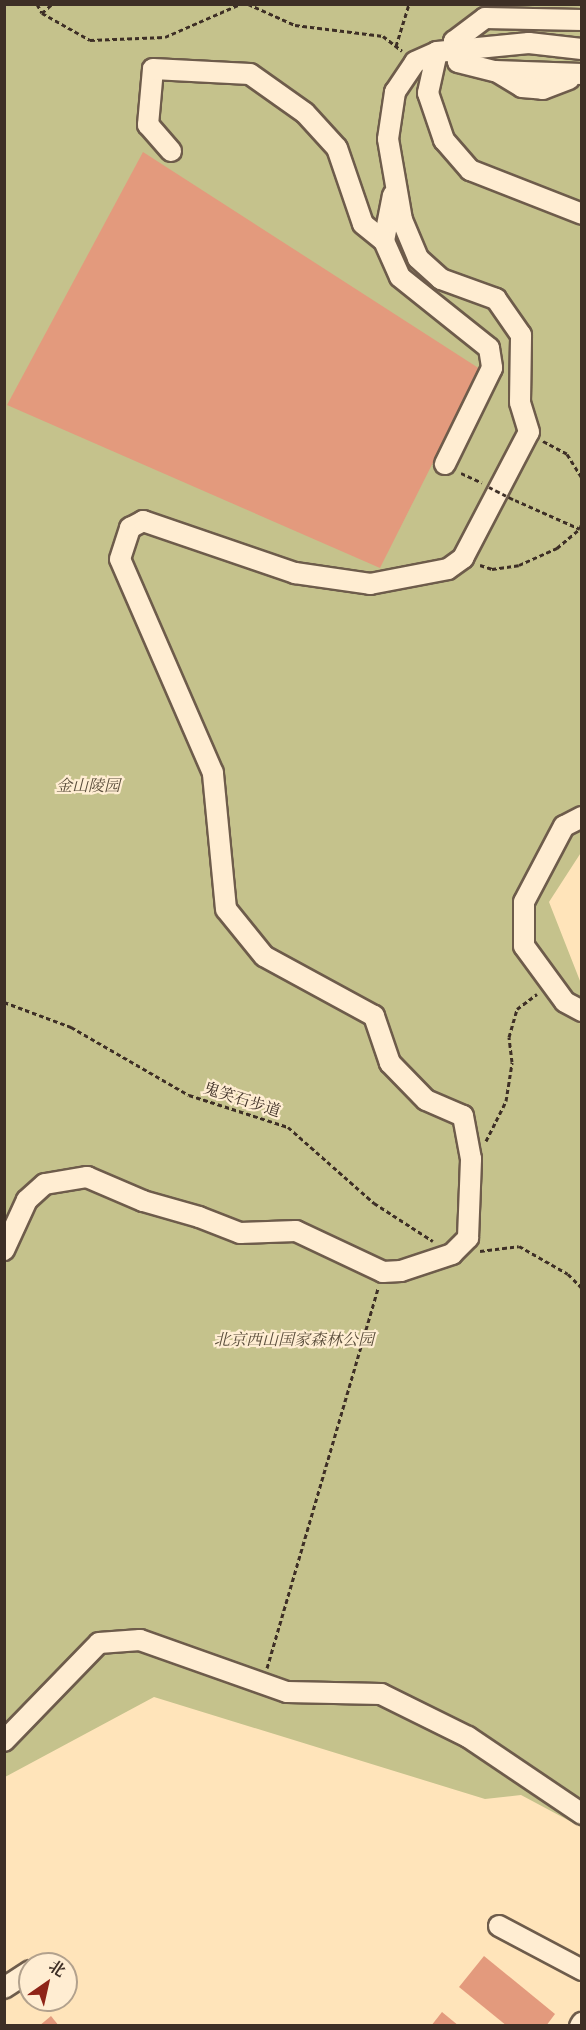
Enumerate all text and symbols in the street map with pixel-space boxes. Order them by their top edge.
park label: 金山陵园 [56,776,120,796]
street label: 鬼笑石步道 [201,1079,283,1121]
park label: 北京西山国家森林公园 [214,1330,374,1350]
north arrow [18,1952,78,2012]
text: 北 [44,1955,70,1982]

